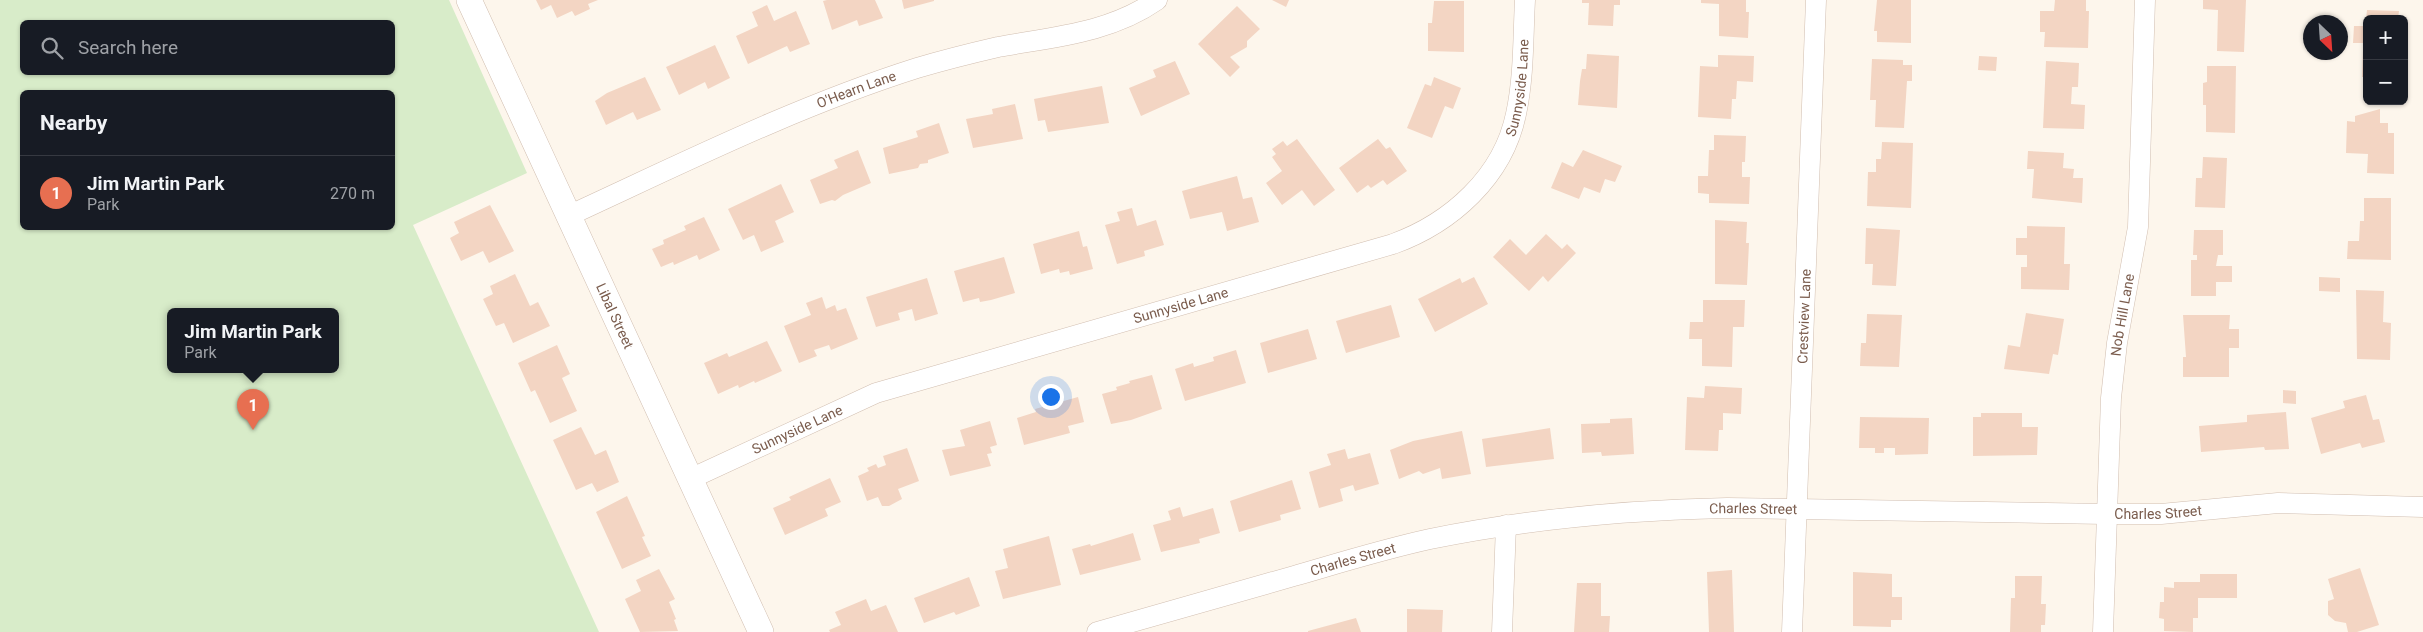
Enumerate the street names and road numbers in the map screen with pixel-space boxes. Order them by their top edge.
street label: Sunnyside Lane [1502,39,1532,138]
street label: O'Hearn Lane [814,67,898,111]
street label: Crestview Lane [1794,268,1814,364]
street label: Nob Hill Lane [2108,272,2137,357]
street label: Libal Street [593,281,637,352]
street label: Sunnyside Lane [1131,284,1230,326]
street label: Sunnyside Lane [749,402,845,457]
street label: Charles Street [1709,500,1798,517]
street label: Charles Street [2114,502,2203,522]
street label: Charles Street [1308,539,1397,579]

